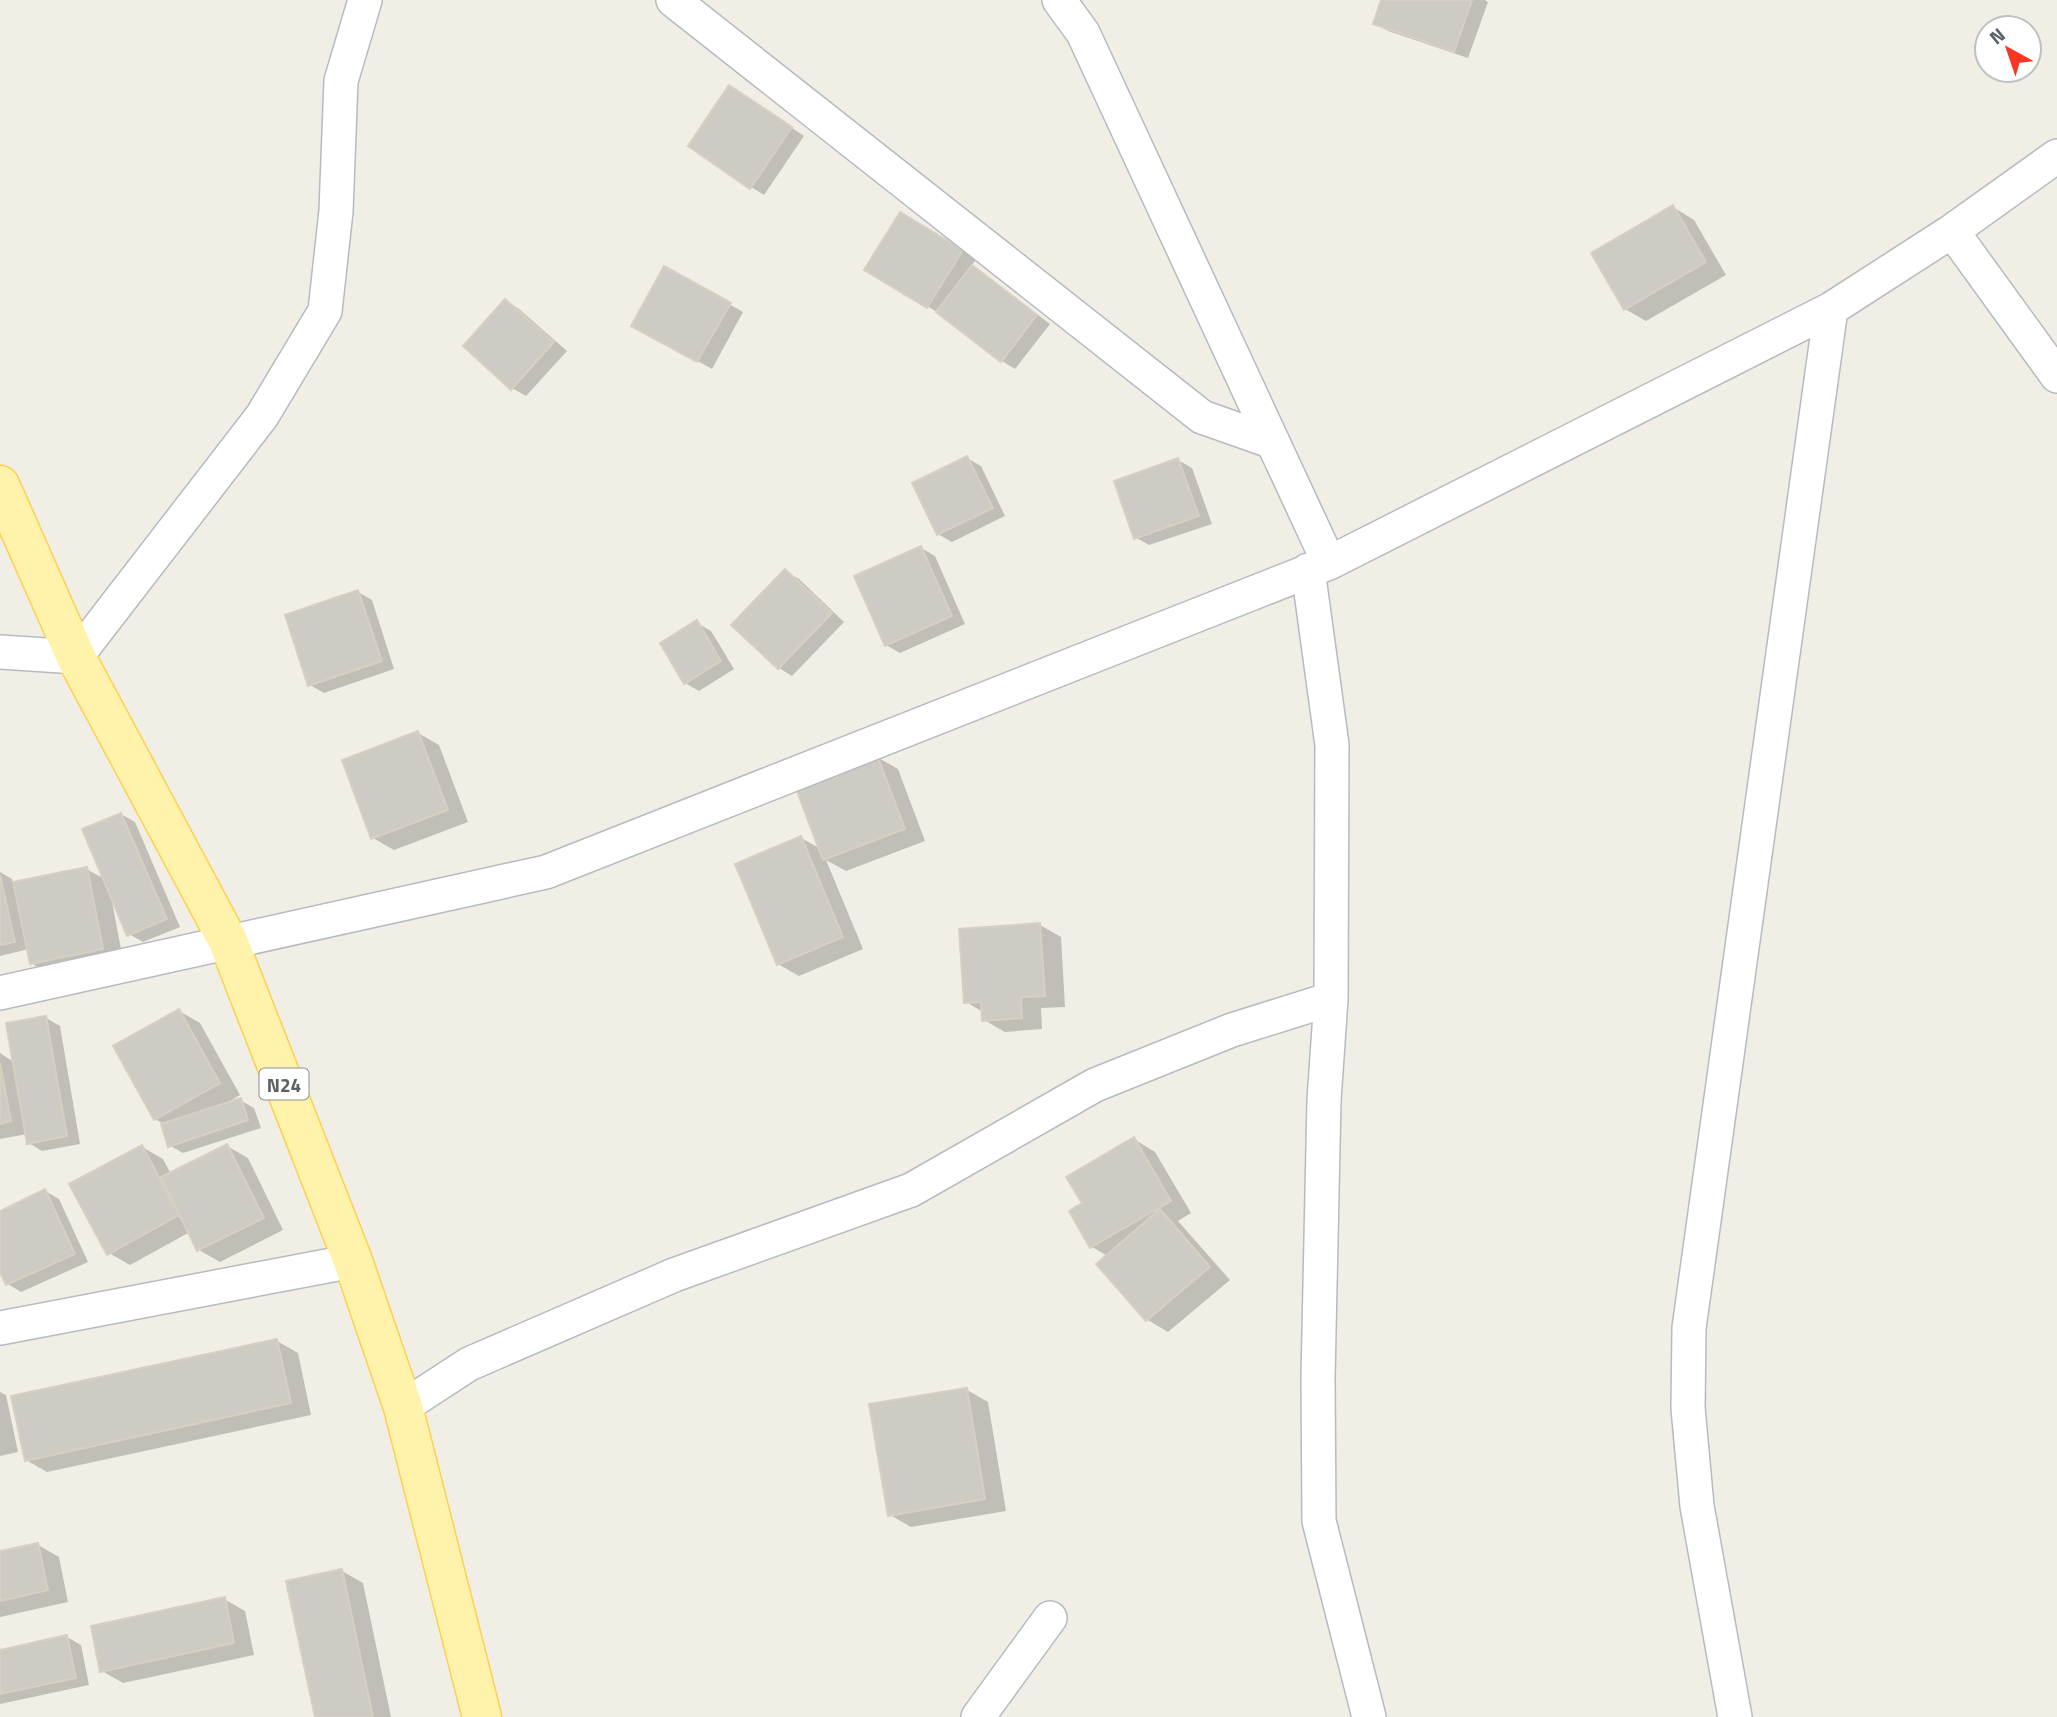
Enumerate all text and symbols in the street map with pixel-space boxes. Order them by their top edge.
north arrow [1973,14,2043,84]
text: N [1982,20,2011,51]
road number: N24 [260,1068,308,1100]

